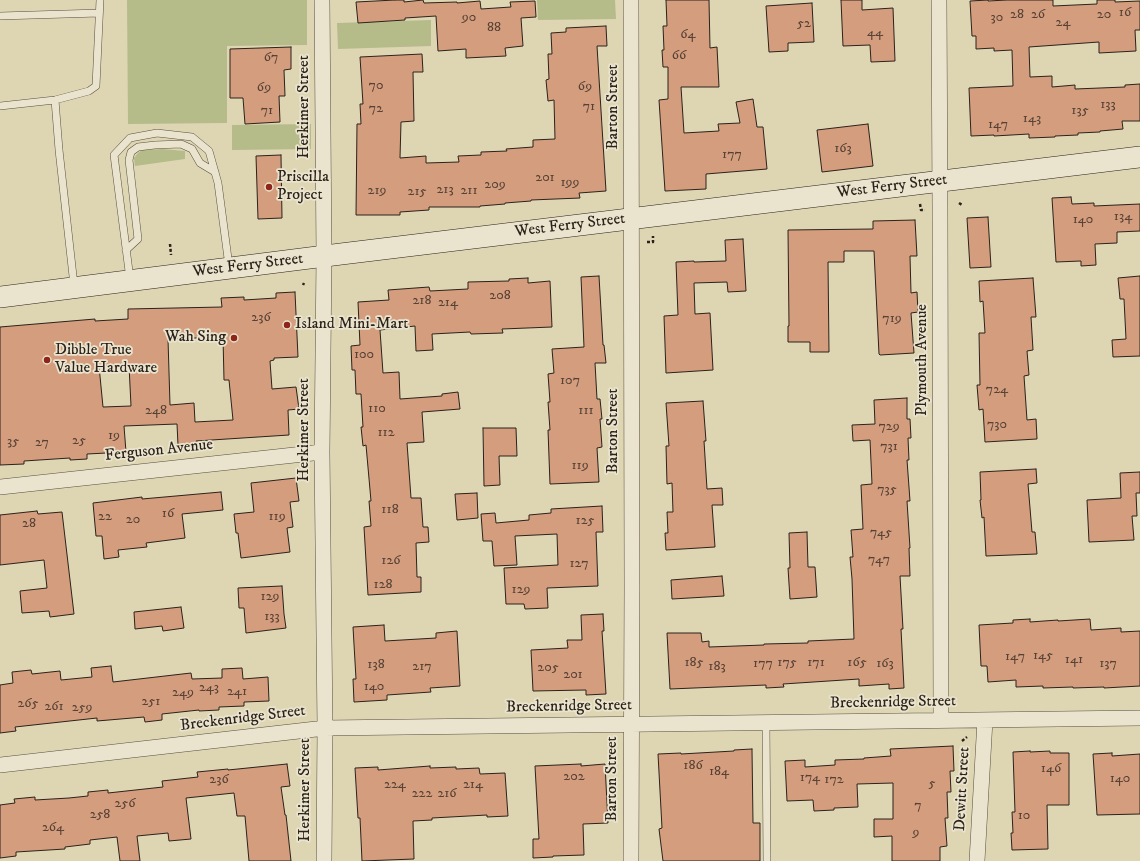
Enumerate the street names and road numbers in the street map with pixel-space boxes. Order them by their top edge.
street label: Herkimer Street [295,55,315,159]
street label: Barton Street [604,64,624,150]
street label: West Ferry Street [836,171,948,203]
street label: West Ferry Street [514,210,626,242]
street label: West Ferry Street [192,250,304,282]
street label: Plymouth Avenue [913,304,933,416]
street label: Herkimer Street [295,378,315,482]
street label: Barton Street [604,388,624,474]
street label: Ferguson Avenue [104,436,214,466]
street label: Breckenridge Street [830,692,956,714]
street label: Breckenridge Street [506,696,632,718]
street label: Breckenridge Street [179,702,307,736]
street label: Barton Street [603,736,623,822]
street label: Herkimer Street [296,738,316,842]
street label: Dewitt Street [951,746,975,832]

